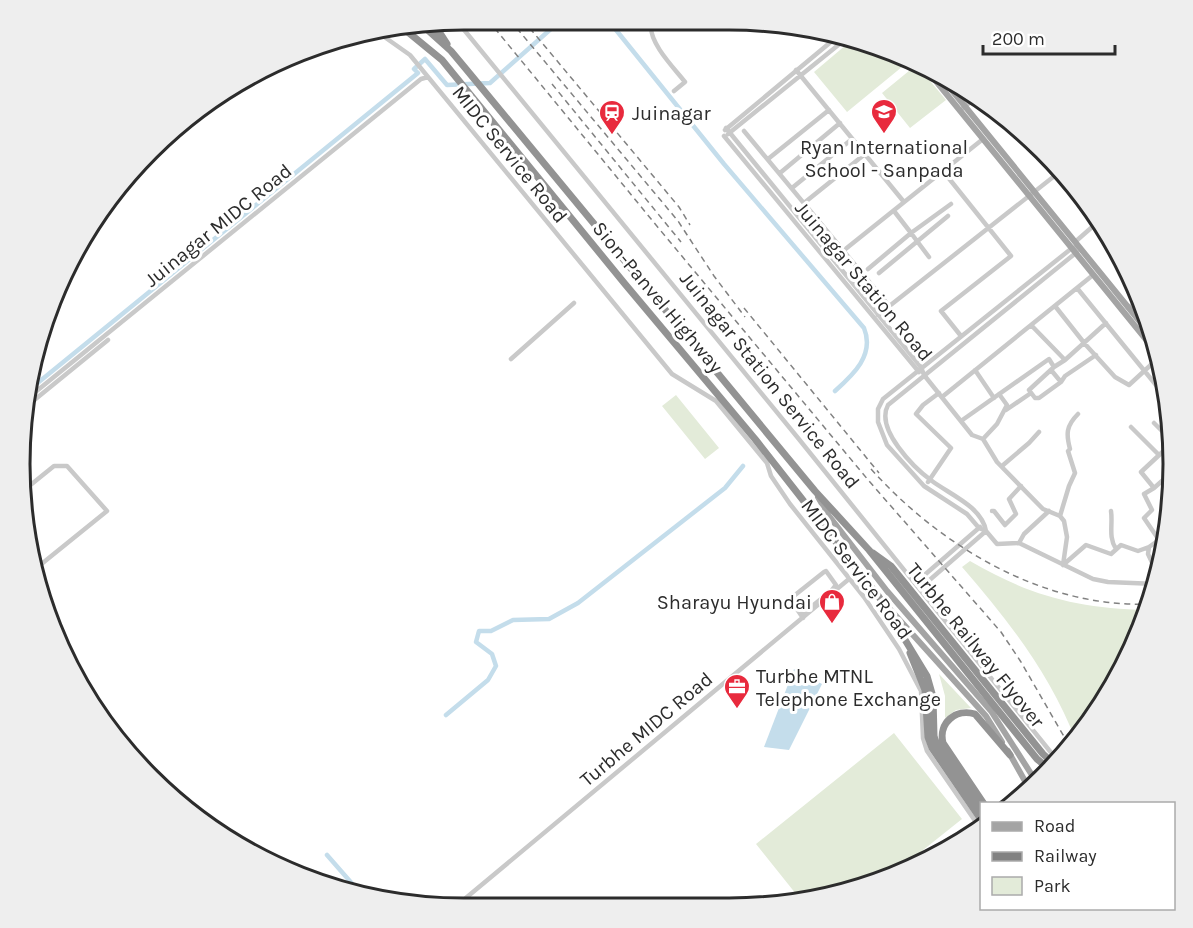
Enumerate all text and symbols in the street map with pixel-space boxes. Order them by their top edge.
scale bar [983,18,1115,56]
text: 200 m [992,28,1045,50]
street label: MIDC Service Road [447,81,572,228]
school or university icon: Ryan International School - Sanpada [869,97,899,135]
station icon: Juinagar [597,98,627,136]
place label: Juinagar [632,102,712,125]
place label: Ryan International School - Sanpada [800,136,968,182]
street label: Juinagar MIDC Road [140,159,296,292]
street label: Juinagar Station Road [790,197,937,366]
street label: Sion-Panvel Highway [588,217,728,378]
street label: Juinagar Station Service Road [675,267,864,493]
street label: MIDC Service Road [796,495,917,644]
street label: Turbhe Railway Flyover [902,558,1050,733]
shop icon: Sharayu Hyundai [817,587,847,625]
place label: Sharayu Hyundai [657,591,812,614]
place label: Turbhe MTNL Telephone Exchange [756,665,941,711]
street label: Turbhe MIDC Road [575,667,717,791]
office icon: Turbhe MTNL Telephone Exchange [722,672,752,710]
legend [980,802,1175,910]
text: Road [1034,815,1075,837]
text: Railway [1034,845,1097,867]
text: Park [1034,875,1071,897]

